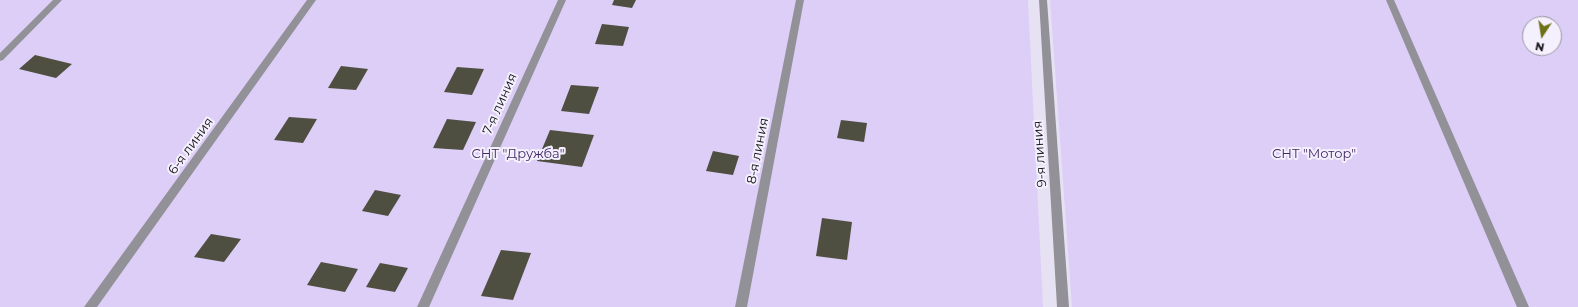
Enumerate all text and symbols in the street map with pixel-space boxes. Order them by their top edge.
north arrow [1522,16,1562,56]
text: N [1534,39,1546,55]
street label: 7-я линия [480,71,520,137]
street label: 6-я линия [165,114,217,178]
street label: 8-я линия [744,117,772,185]
street label: 9-я линия [1030,120,1050,188]
park label: СНТ "Дружба" [471,146,565,162]
park label: СНТ "Мотор" [1272,146,1356,162]

